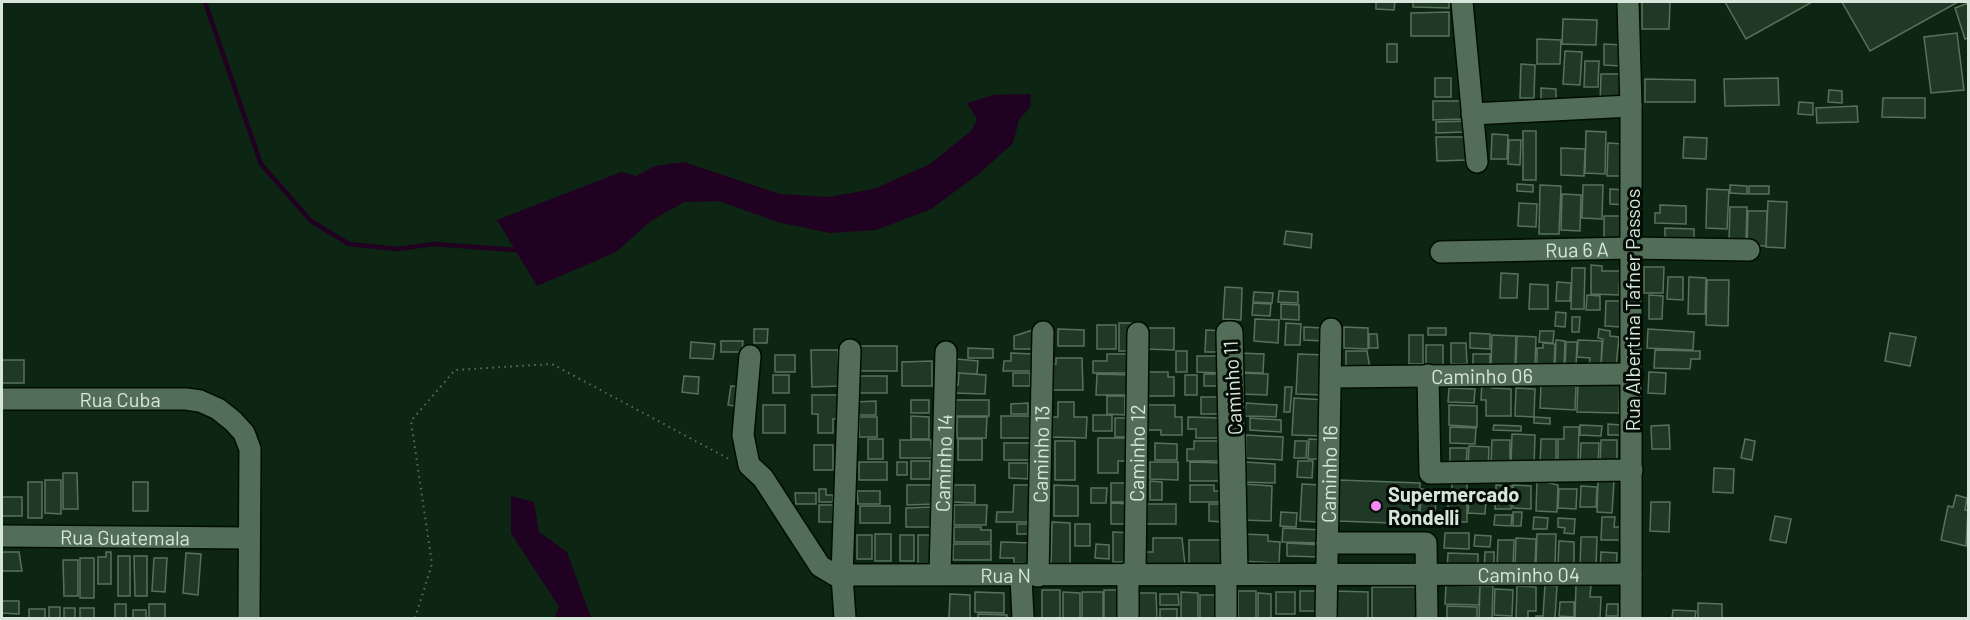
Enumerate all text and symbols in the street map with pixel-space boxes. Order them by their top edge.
street label: Rua Albertina Tafner Passos [1620,189,1644,431]
street label: Rua 6 A [1545,236,1609,262]
street label: Caminho 11 [1218,340,1246,436]
street label: Caminho 06 [1431,363,1533,388]
street label: Rua Cuba [79,387,161,411]
street label: Caminho 12 [1124,404,1149,502]
street label: Caminho 13 [1028,405,1053,503]
street label: Caminho 14 [930,414,956,512]
street label: Caminho 16 [1316,425,1341,523]
place label: Supermercado Rondelli [1388,482,1519,529]
marker: Supermercado Rondelli [1369,499,1383,513]
street label: Rua Guatemala [60,524,190,550]
street label: Caminho 04 [1477,562,1580,586]
street label: Rua N [980,563,1031,587]

